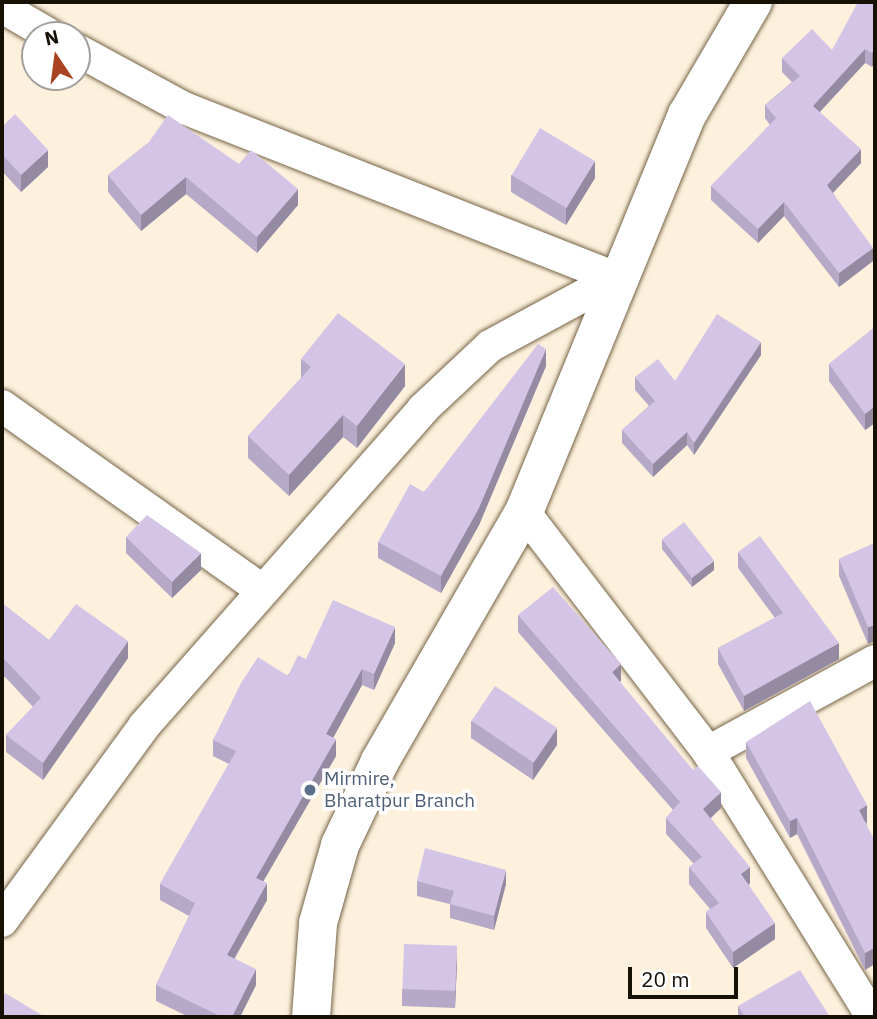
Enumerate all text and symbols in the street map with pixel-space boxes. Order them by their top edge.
north arrow [21,21,91,91]
text: N [42,24,61,51]
place label: Mirmire, Bharatpur Branch [324,768,475,812]
marker: Mirmire, Bharatpur Branch [302,782,318,798]
scale bar [632,953,742,997]
text: 20 m [641,965,690,993]

